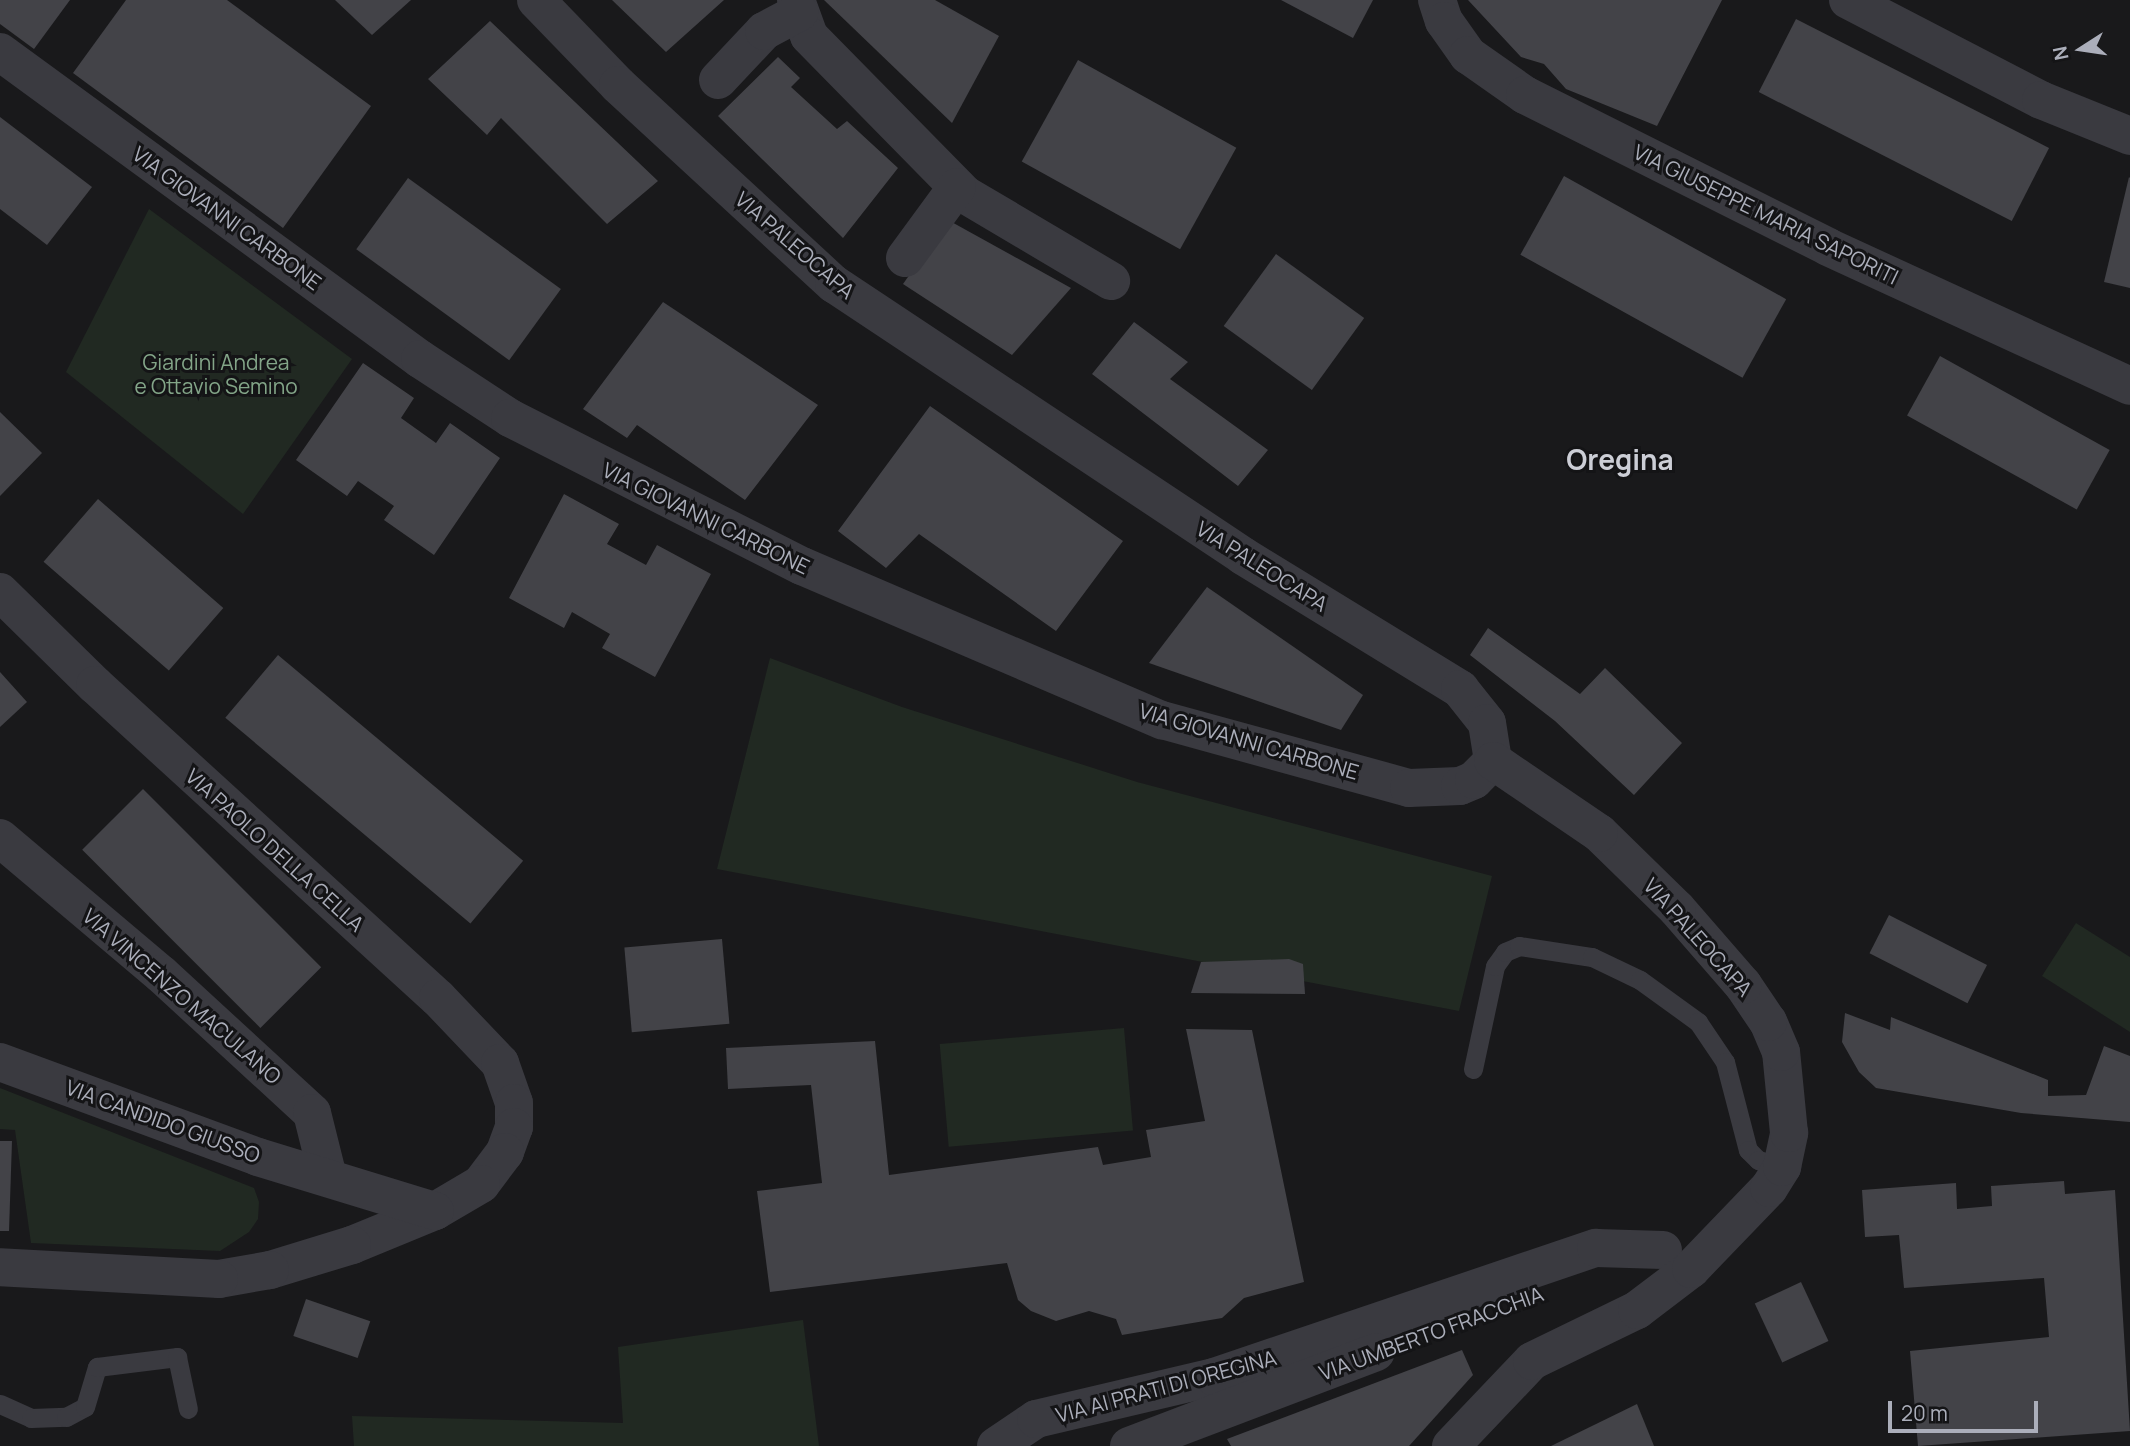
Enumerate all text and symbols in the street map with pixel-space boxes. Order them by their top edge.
north arrow [2046,14,2116,84]
text: N [2046,44,2075,63]
street label: VIA GIUSEPPE MARIA SAPORITI [1629,139,1903,289]
street label: VIA GIOVANNI CARBONE [128,141,326,295]
street label: VIA PALEOCAPA [730,186,860,304]
park label: Giardini Andrea e Ottavio Semino [134,349,298,399]
district label: Oregina [1566,442,1674,476]
street label: VIA GIOVANNI CARBONE [598,457,814,579]
street label: VIA PALEOCAPA [1192,516,1332,616]
street label: VIA GIOVANNI CARBONE [1136,698,1362,784]
street label: VIA PAOLO DELLA CELLA [181,763,369,937]
street label: VIA PALEOCAPA [1638,873,1758,1001]
street label: VIA VINCENZO MACULANO [78,903,286,1089]
street label: VIA CANDIDO GIUSSO [62,1074,264,1168]
street label: VIA UMBERTO FRACCHIA [1315,1281,1547,1385]
street label: VIA AI PRATI DI OREGINA [1053,1344,1279,1428]
scale bar [1892,1386,2042,1430]
text: 20 m [1901,1399,1948,1427]

